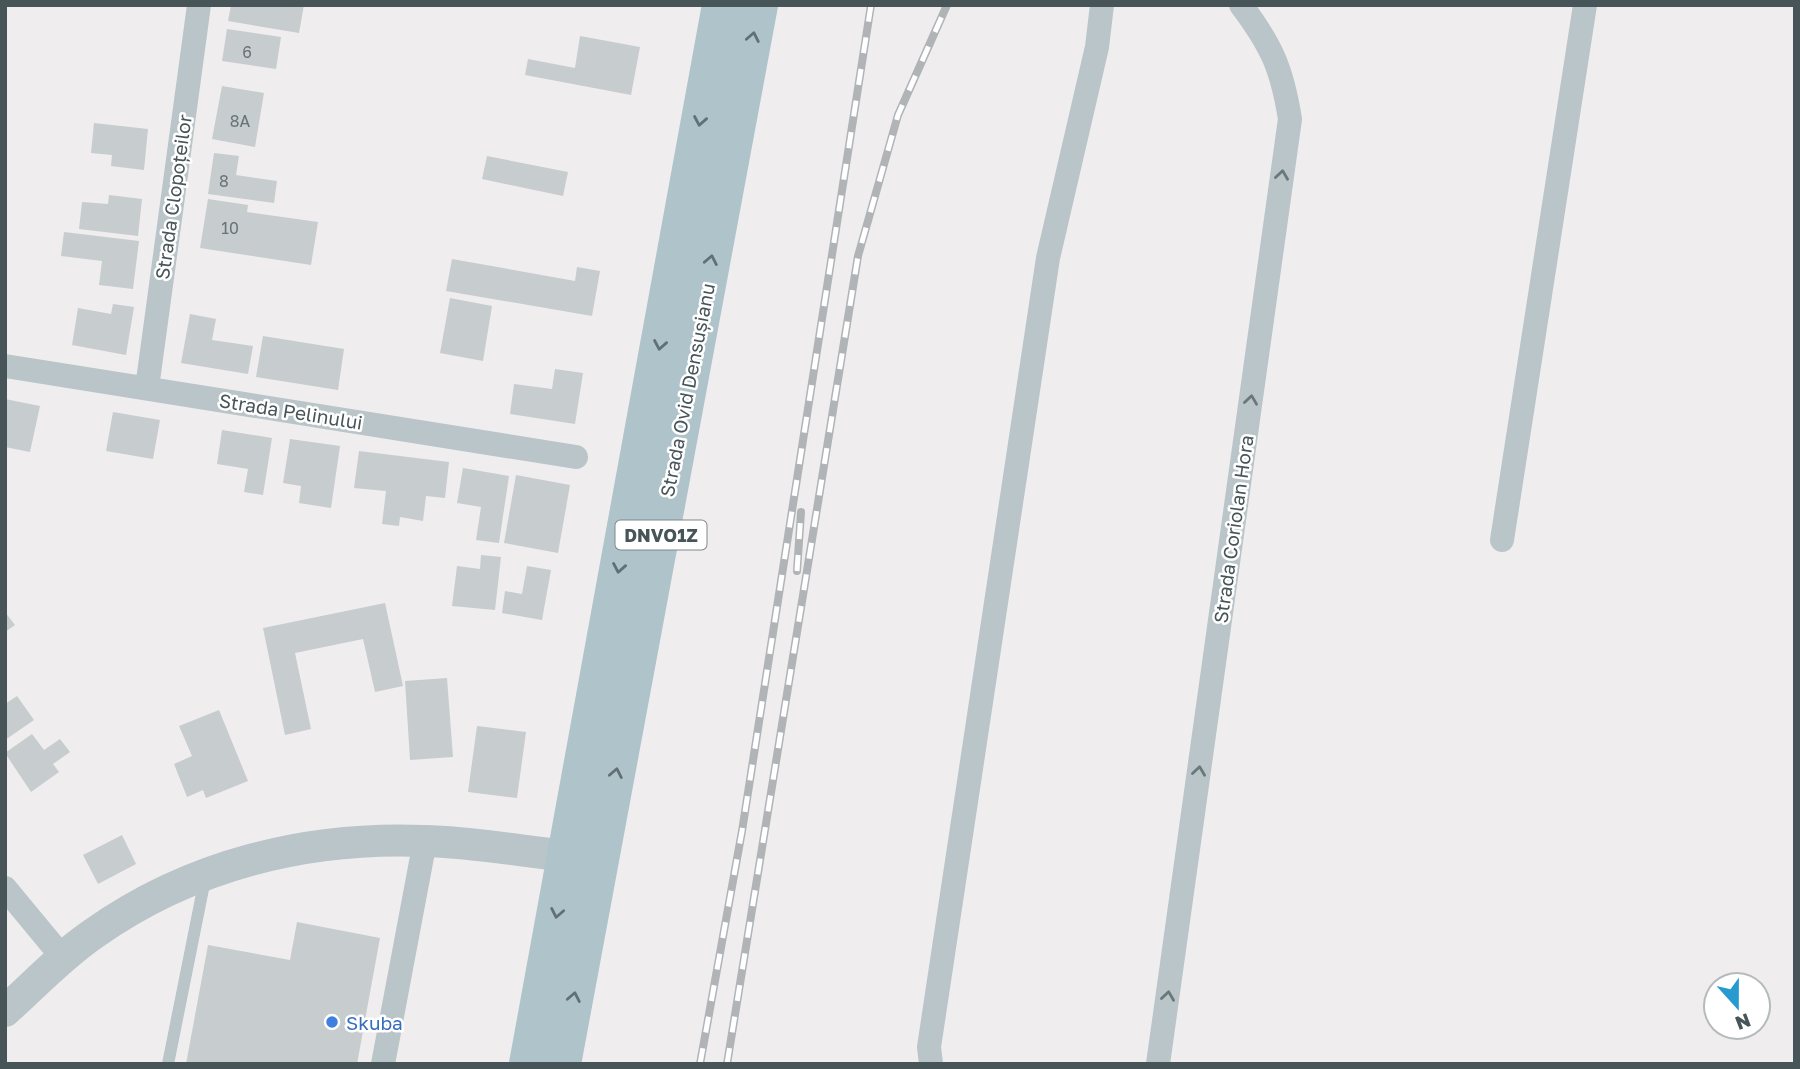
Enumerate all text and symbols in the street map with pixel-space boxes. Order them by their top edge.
one-way arrow [745,31,760,43]
house number: 6 [242,42,252,62]
house number: 8A [230,111,251,131]
street label: Strada Clopoțeilor [150,113,196,281]
one-way arrow [693,115,708,127]
one-way arrow [1275,169,1290,180]
house number: 8 [219,171,229,191]
house number: 10 [221,218,239,238]
one-way arrow [703,254,718,266]
street label: Strada Ovid Densușianu [655,281,719,499]
one-way arrow [653,339,668,351]
street label: Strada Pelinului [218,388,364,434]
one-way arrow [1243,394,1258,406]
street label: Strada Coriolan Hora [1208,433,1258,625]
road number: DNVO1Z [616,520,706,550]
one-way arrow [613,562,628,574]
one-way arrow [1192,765,1207,777]
one-way arrow [608,767,623,779]
one-way arrow [550,907,565,919]
north arrow [1702,971,1772,1041]
one-way arrow [1160,990,1175,1002]
one-way arrow [566,991,581,1003]
text: N [1732,1009,1754,1036]
place label: Skuba [346,1011,403,1034]
marker: Skuba [324,1014,340,1030]

